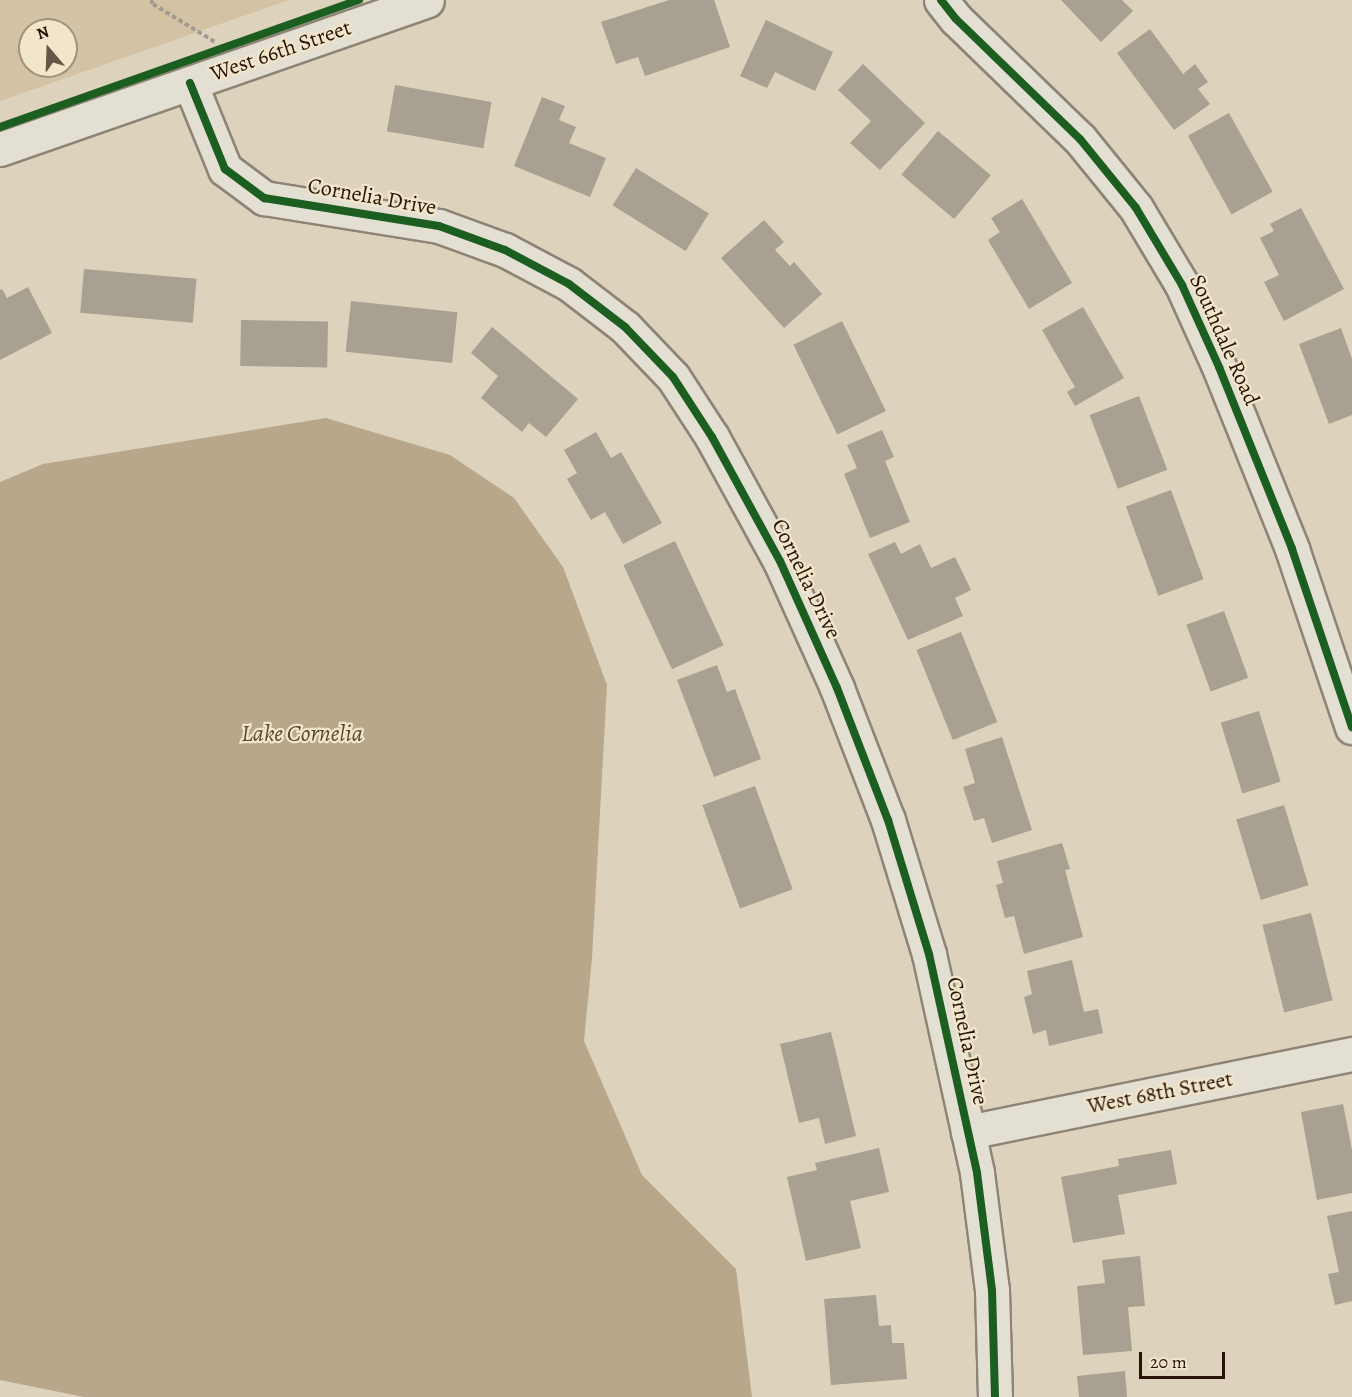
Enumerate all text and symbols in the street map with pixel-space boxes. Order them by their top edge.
street label: West 66th Street [207,15,355,87]
north arrow [18,18,78,78]
text: N [34,21,52,45]
street label: Cornelia Drive [306,173,438,221]
street label: Southdale Road [1183,270,1265,410]
street label: Cornelia Drive [766,515,846,643]
water label: Lake Cornelia [241,720,363,748]
street label: Cornelia Drive [941,975,993,1107]
street label: West 68th Street [1085,1066,1235,1120]
scale bar [1142,1340,1228,1378]
text: 20 m [1150,1350,1187,1374]

